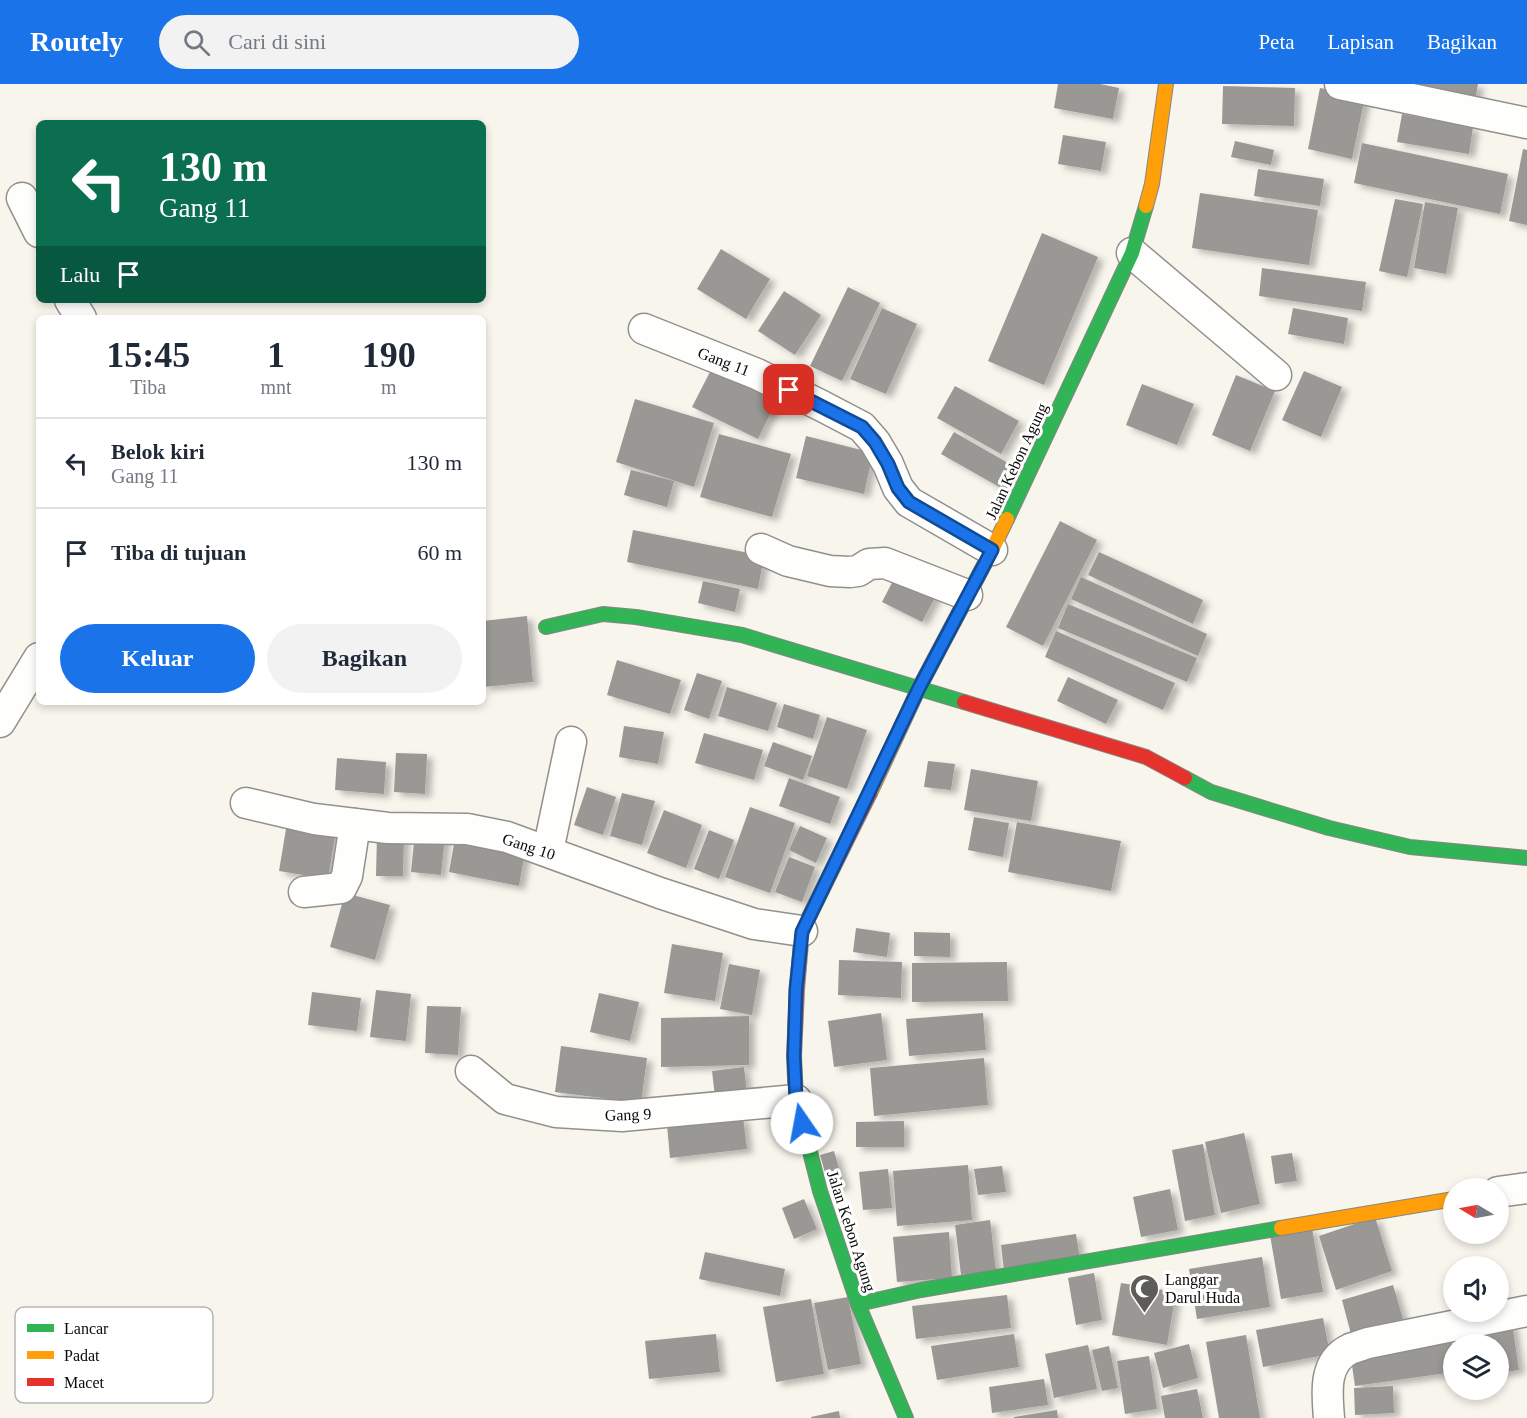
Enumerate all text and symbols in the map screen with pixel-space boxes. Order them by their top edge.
search box [159,15,579,69]
text: Routely [30,26,123,57]
icon: search [180,26,213,59]
text: Cari di sini [228,29,326,54]
text: Peta [1258,30,1295,54]
text: Lapisan [1328,30,1394,54]
text: Bagikan [1427,30,1497,54]
icon: left [60,144,138,222]
text: 130 m [159,144,268,190]
text: Gang 11 [159,193,250,223]
icon: arrive [112,258,145,291]
text: Lalu [60,262,100,287]
text: 15:45 [106,335,190,375]
text: 1 [267,335,285,375]
text: 190 [362,335,416,375]
street label: Gang 11 [695,344,752,380]
pin [763,364,814,415]
icon: arrive [772,373,805,406]
text: Tiba [130,376,166,398]
text: mnt [260,376,292,398]
text: m [381,376,397,398]
street label: Jalan Kebon Agung [982,400,1052,522]
text: Belok kiri [111,439,205,464]
icon: left [60,447,93,480]
text: 130 m [406,450,462,475]
text: Gang 11 [111,465,179,487]
icon: arrive [60,537,93,570]
text: Tiba di tujuan [111,540,246,565]
text: 60 m [417,540,462,565]
button: Keluar [60,624,255,693]
button: Bagikan [267,624,462,693]
street label: Gang 10 [500,830,557,864]
position arrow [770,1091,834,1155]
street label: Gang 9 [604,1105,652,1125]
street label: Jalan Kebon Agung [823,1169,879,1294]
north arrow [1443,1178,1509,1244]
map controls [1443,1178,1509,1400]
button: sound [1443,1256,1509,1322]
place label: Langgar Darul Huda [1165,1271,1240,1306]
mosque icon: Langgar Darul Huda [1128,1272,1160,1314]
legend [15,1307,213,1403]
text: Lancar [64,1320,109,1337]
button: layers [1443,1334,1509,1400]
text: Padat [64,1347,100,1364]
text: Macet [64,1374,105,1391]

